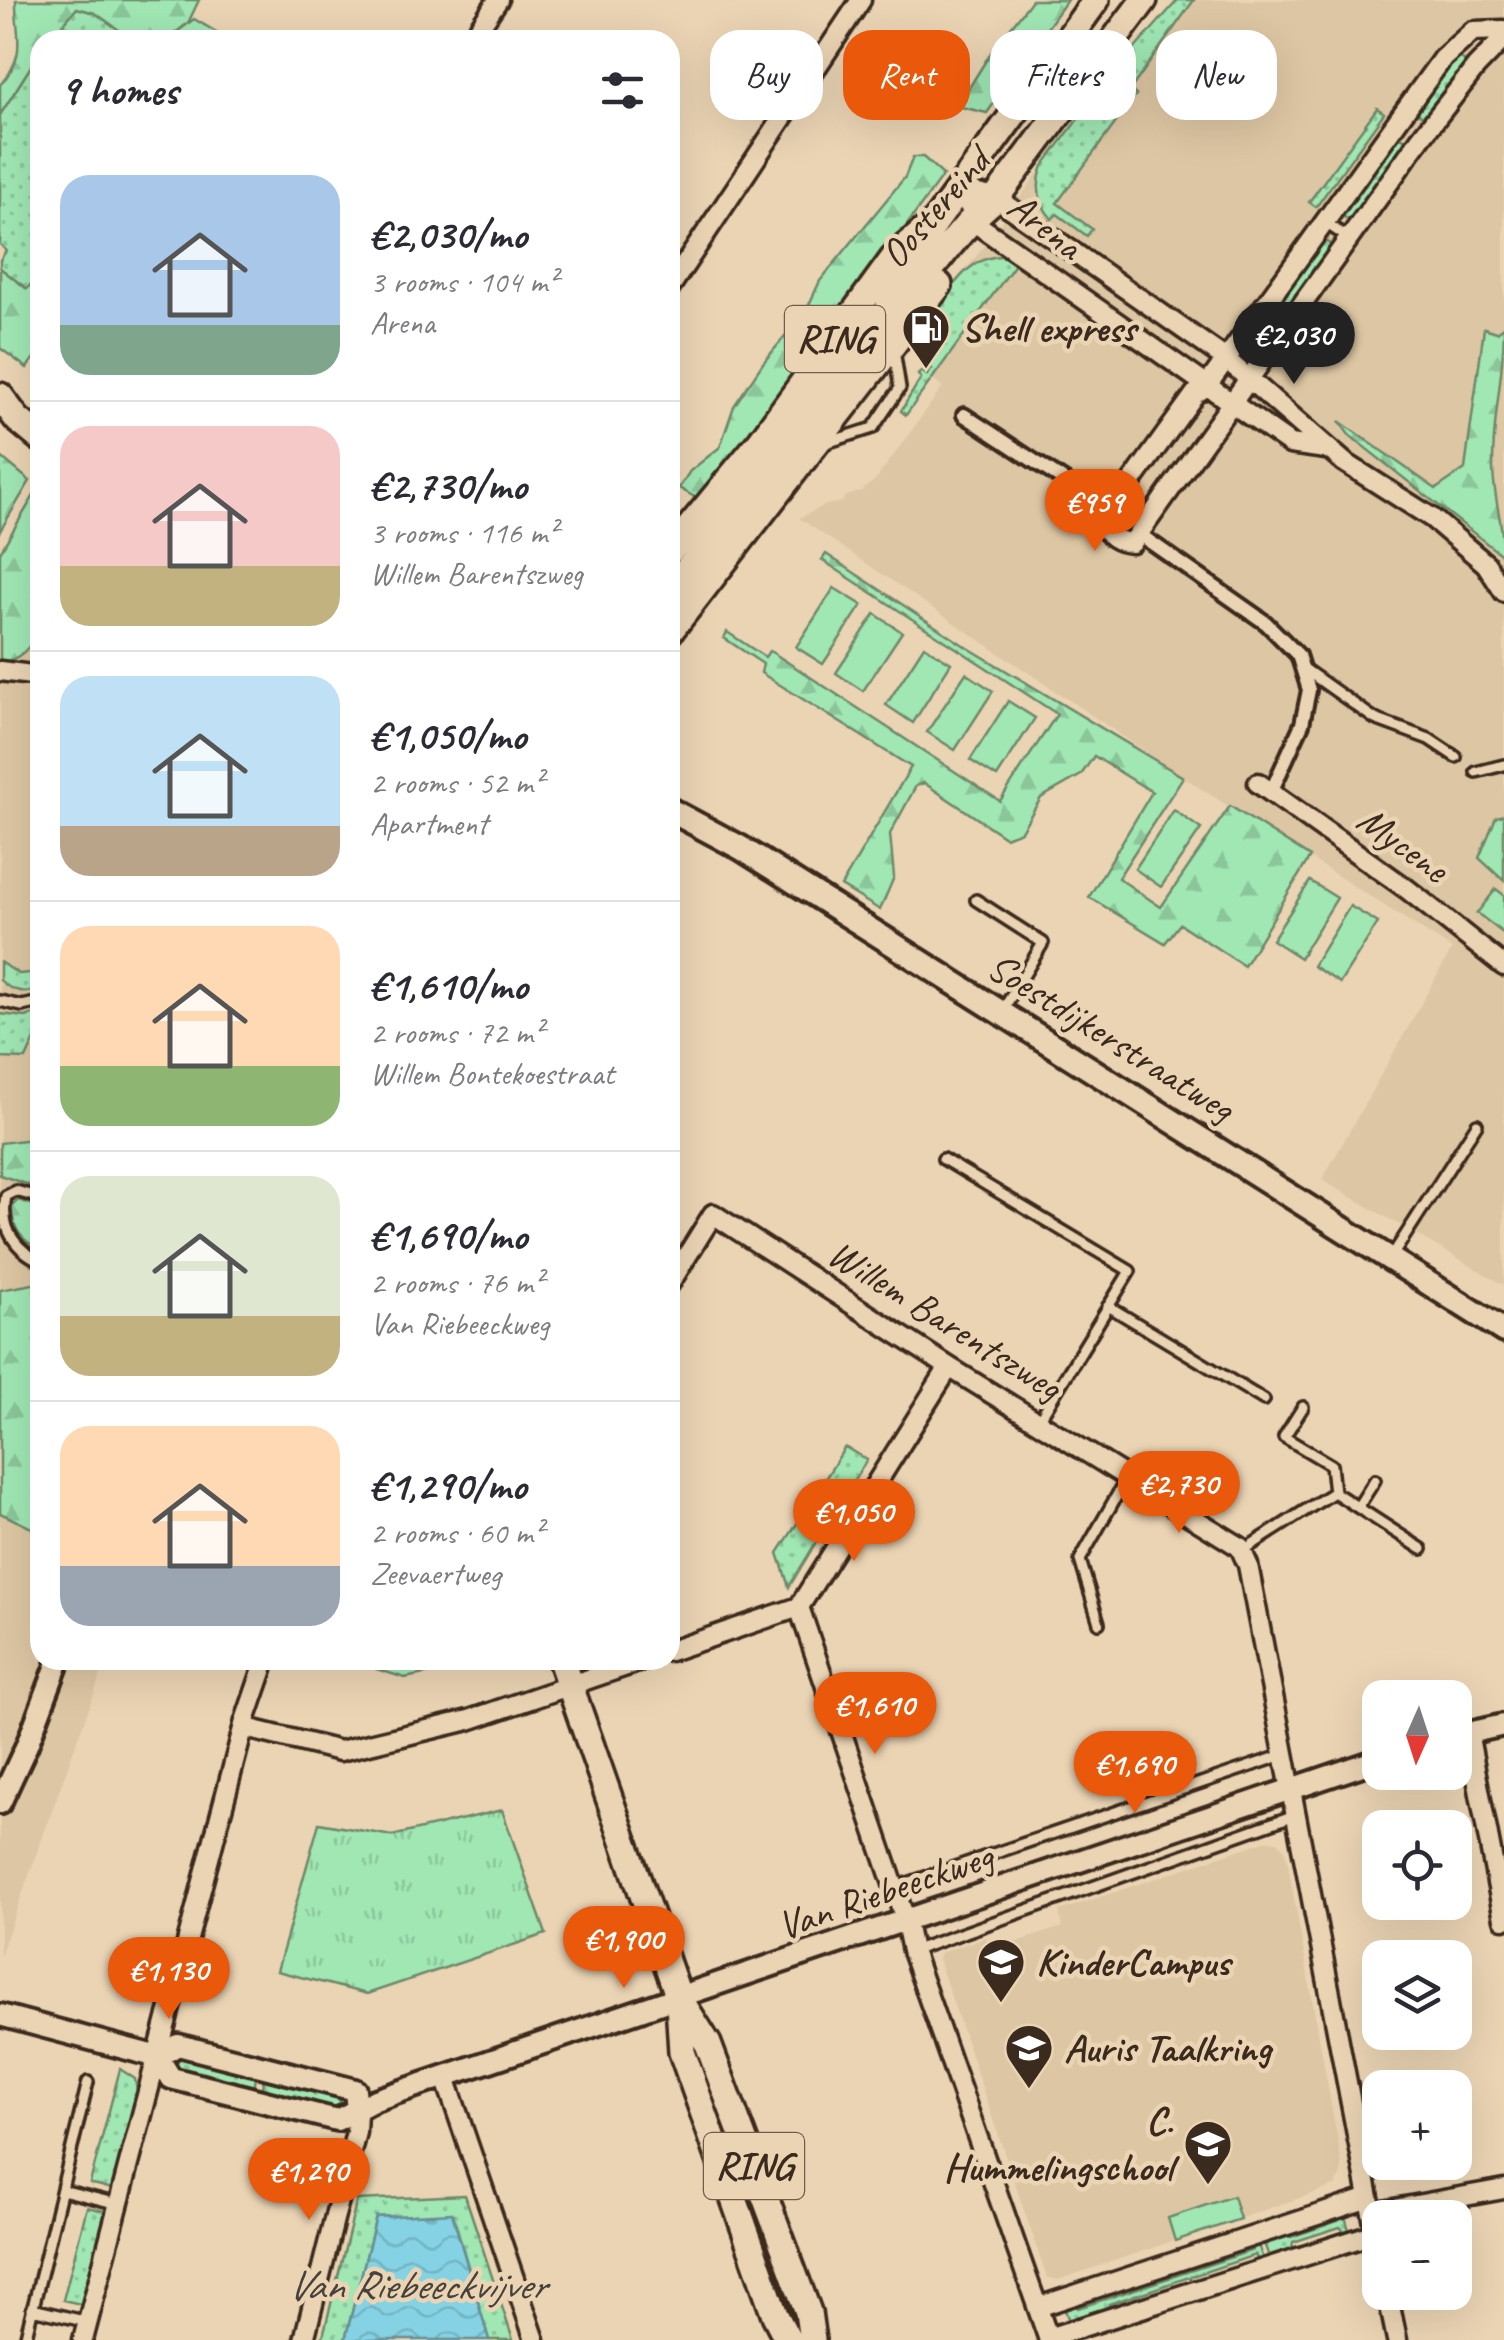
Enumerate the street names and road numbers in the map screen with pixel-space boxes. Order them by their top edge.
street label: Oostereind [869,133,1005,278]
street label: Arena [998,181,1095,272]
road number: RING [785,306,885,372]
street label: Mycene [1348,794,1461,895]
street label: Soestdijkerstraatweg [978,941,1246,1134]
street label: Willem Barentszweg [819,1228,1073,1413]
street label: Van Riebeeckweg [771,1830,1002,1951]
road number: RING [704,2133,804,2199]

